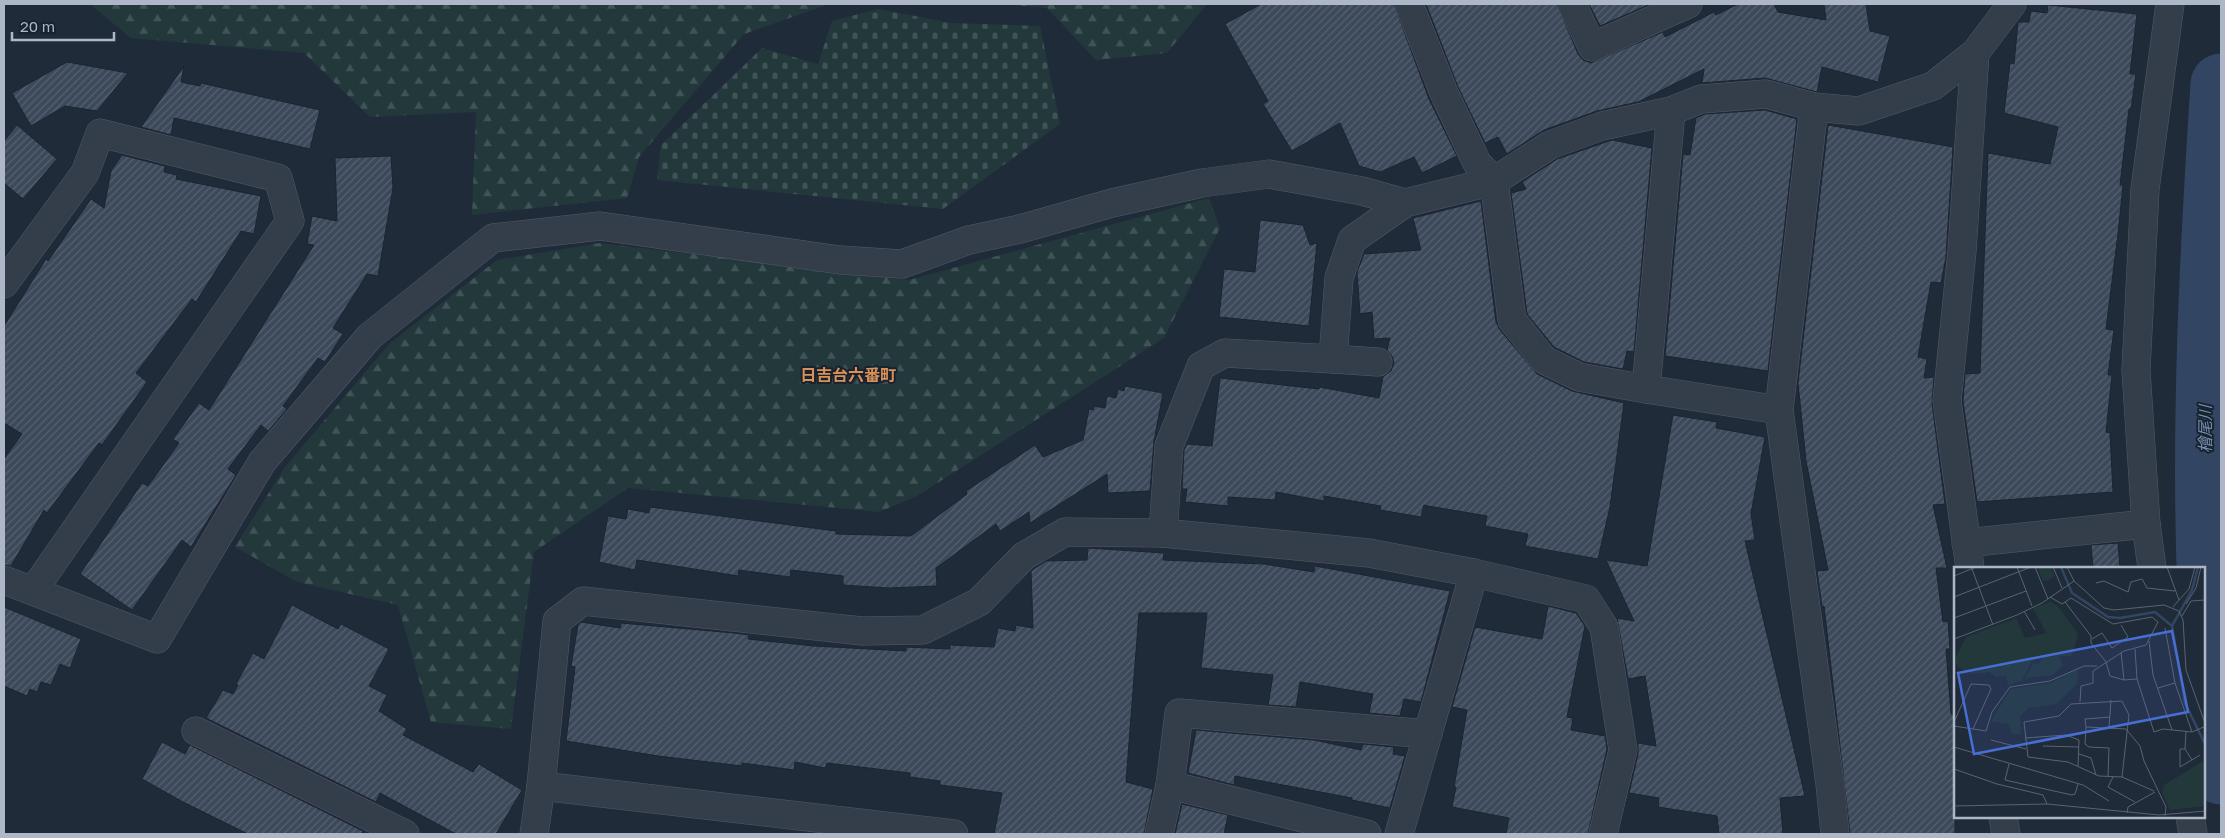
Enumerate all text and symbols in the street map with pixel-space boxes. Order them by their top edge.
scale bar [12,10,115,42]
text: 20 m [20,17,55,35]
district label: 日吉台六番町 [800,365,896,385]
water label: 檜尾川 [2195,403,2215,453]
inset map [1954,567,2205,818]

